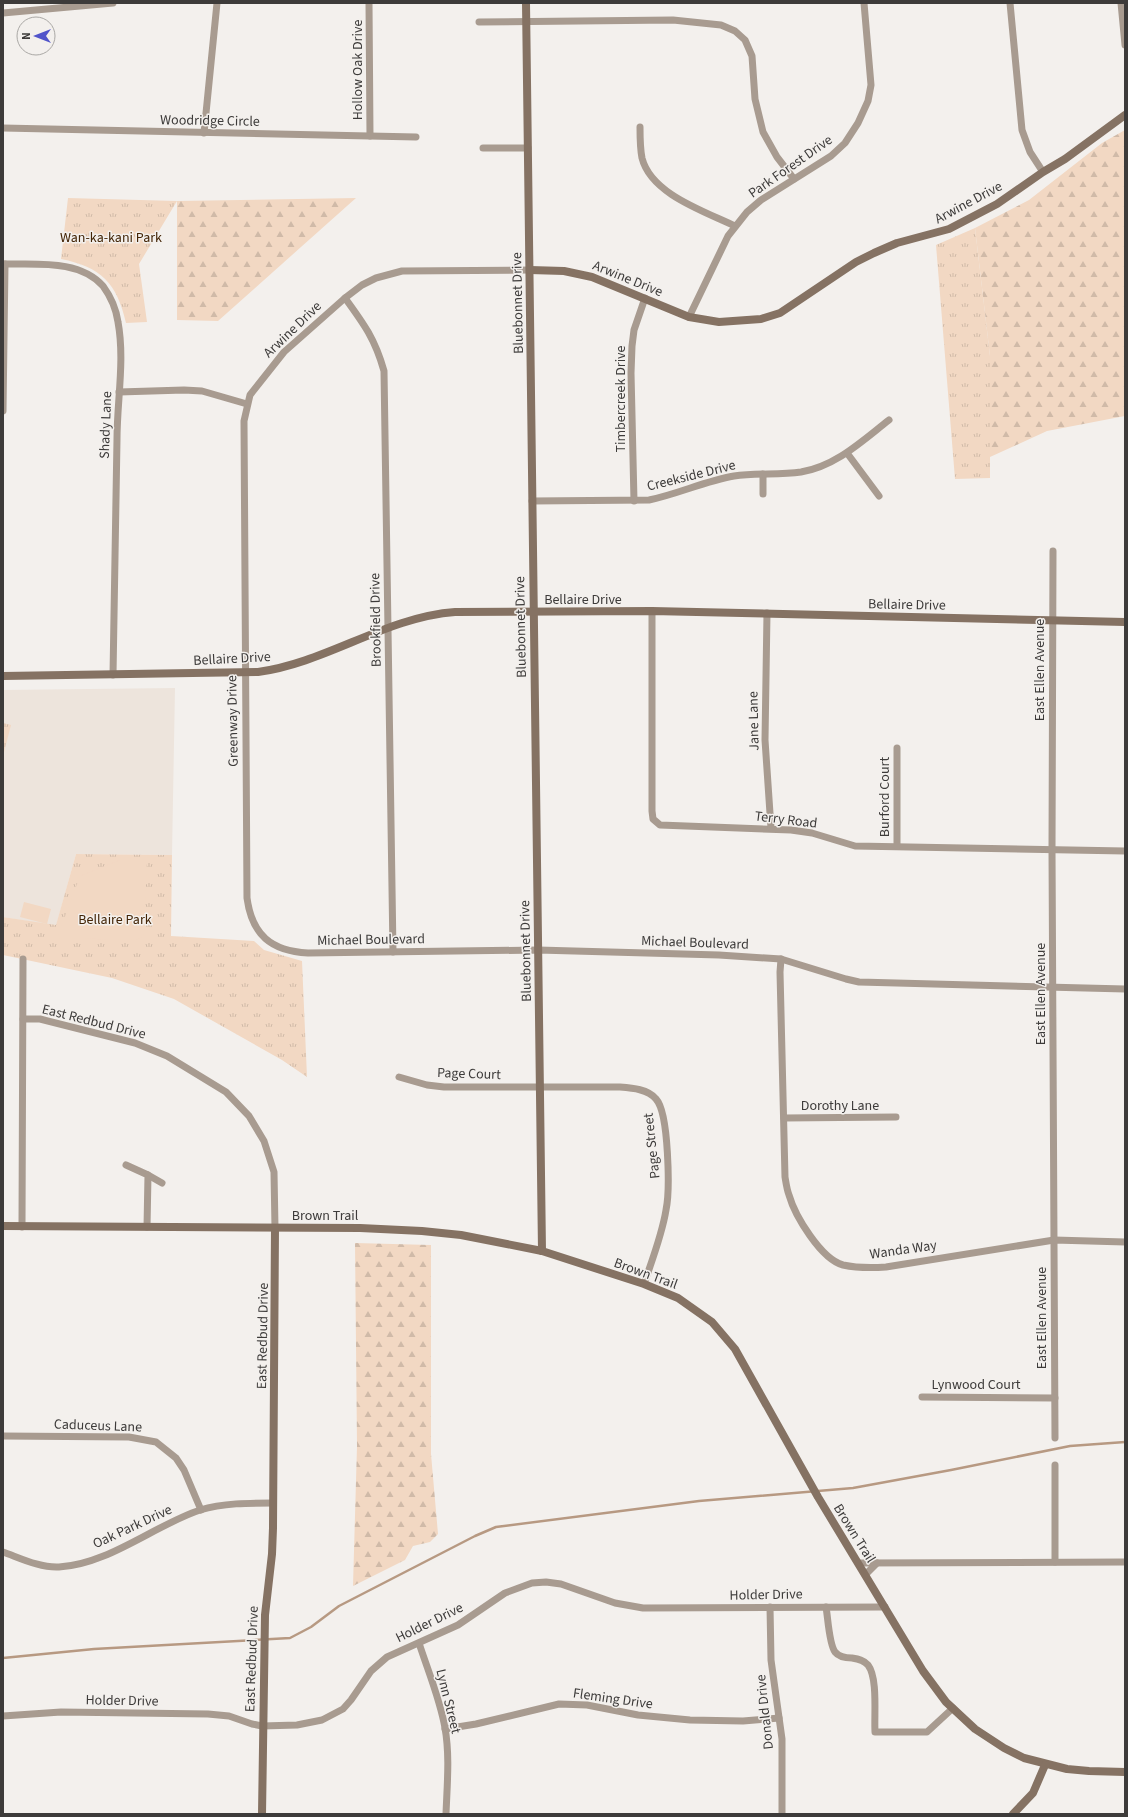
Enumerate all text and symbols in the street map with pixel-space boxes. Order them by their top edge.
north arrow [16,16,56,56]
street label: Hollow Oak Drive [348,20,368,120]
text: N [19,32,34,40]
street label: Woodridge Circle [160,110,260,132]
street label: Park Forest Drive [745,130,837,203]
street label: Arwine Drive [931,177,1006,229]
park label: Wan-ka-kani Park [60,228,162,248]
street label: Bluebonnet Drive [507,252,529,354]
street label: Arwine Drive [590,256,666,302]
street label: Arwine Drive [259,297,326,363]
street label: Timbercreek Drive [611,345,631,453]
street label: Shady Lane [95,391,117,459]
street label: Creekside Drive [645,455,738,497]
street label: Brookfield Drive [365,573,387,667]
street label: Bluebonnet Drive [510,576,532,678]
street label: Bellaire Drive [544,590,622,610]
street label: Bellaire Drive [868,594,946,616]
street label: East Ellen Avenue [1030,619,1050,721]
street label: Bellaire Drive [193,647,271,671]
street label: Greenway Drive [222,675,244,767]
street label: Jane Lane [743,691,765,751]
street label: Burford Court [875,757,895,837]
street label: Terry Road [753,806,818,834]
street label: Bluebonnet Drive [515,900,537,1002]
park label: Bellaire Park [78,910,152,930]
street label: Michael Boulevard [317,929,425,951]
street label: Michael Boulevard [641,931,749,955]
street label: East Ellen Avenue [1031,943,1051,1045]
street label: East Redbud Drive [40,999,148,1045]
street label: Page Court [437,1063,501,1085]
street label: Dorothy Lane [801,1096,879,1116]
street label: Page Street [639,1112,665,1180]
street label: Brown Trail [292,1206,359,1226]
street label: Wanda Way [868,1235,938,1265]
street label: Brown Trail [611,1253,681,1295]
street label: East Ellen Avenue [1032,1267,1052,1369]
street label: East Redbud Drive [252,1283,274,1389]
street label: Lynwood Court [931,1375,1021,1395]
street label: Caduceus Lane [54,1414,142,1438]
street label: Oak Park Drive [89,1500,175,1554]
street label: Brown Trail [828,1500,880,1567]
street label: Holder Drive [729,1584,803,1606]
street label: Holder Drive [392,1598,467,1648]
street label: East Redbud Drive [240,1605,264,1713]
street label: Lynn Street [430,1667,466,1736]
street label: Donald Drive [751,1673,779,1750]
street label: Fleming Drive [572,1683,654,1714]
street label: Holder Drive [85,1690,159,1712]

